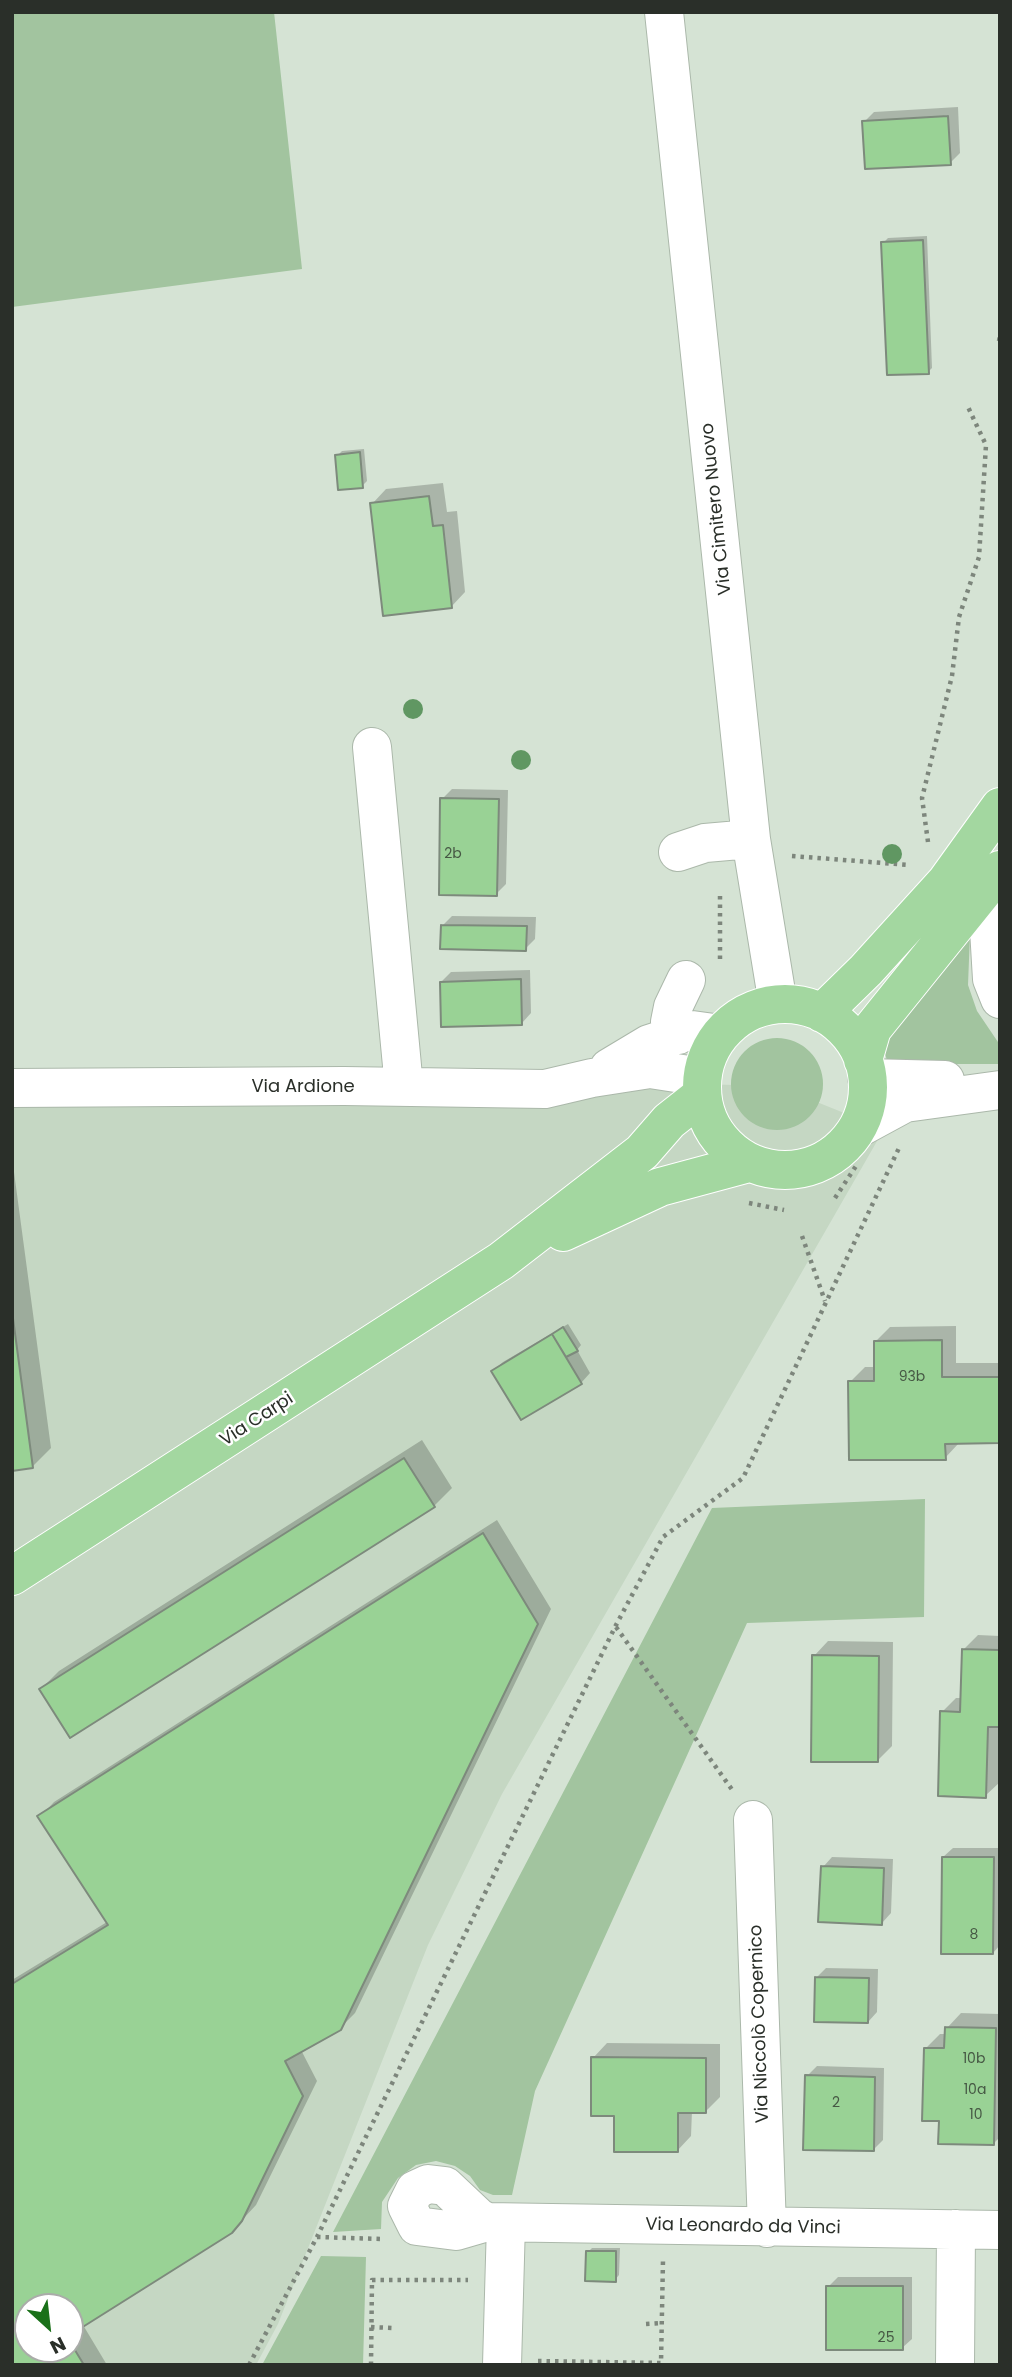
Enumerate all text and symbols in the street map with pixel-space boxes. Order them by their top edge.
street label: Via Cimitero Nuovo [697,422,737,596]
house number: 2b [444,846,462,862]
street label: Via Ardione [251,1076,355,1098]
house number: 93b [899,1369,925,1385]
street label: Via Carpi [216,1388,298,1452]
street label: Via Niccolò Copernico [746,1924,774,2124]
house number: 8 [970,1927,978,1943]
house number: 10b [963,2051,985,2067]
house number: 10a [964,2082,986,2098]
house number: 2 [832,2095,840,2111]
house number: 10 [969,2107,983,2123]
street label: Via Leonardo da Vinci [645,2214,841,2240]
north arrow [14,2293,84,2363]
text: N [45,2330,70,2361]
house number: 25 [878,2330,894,2346]

